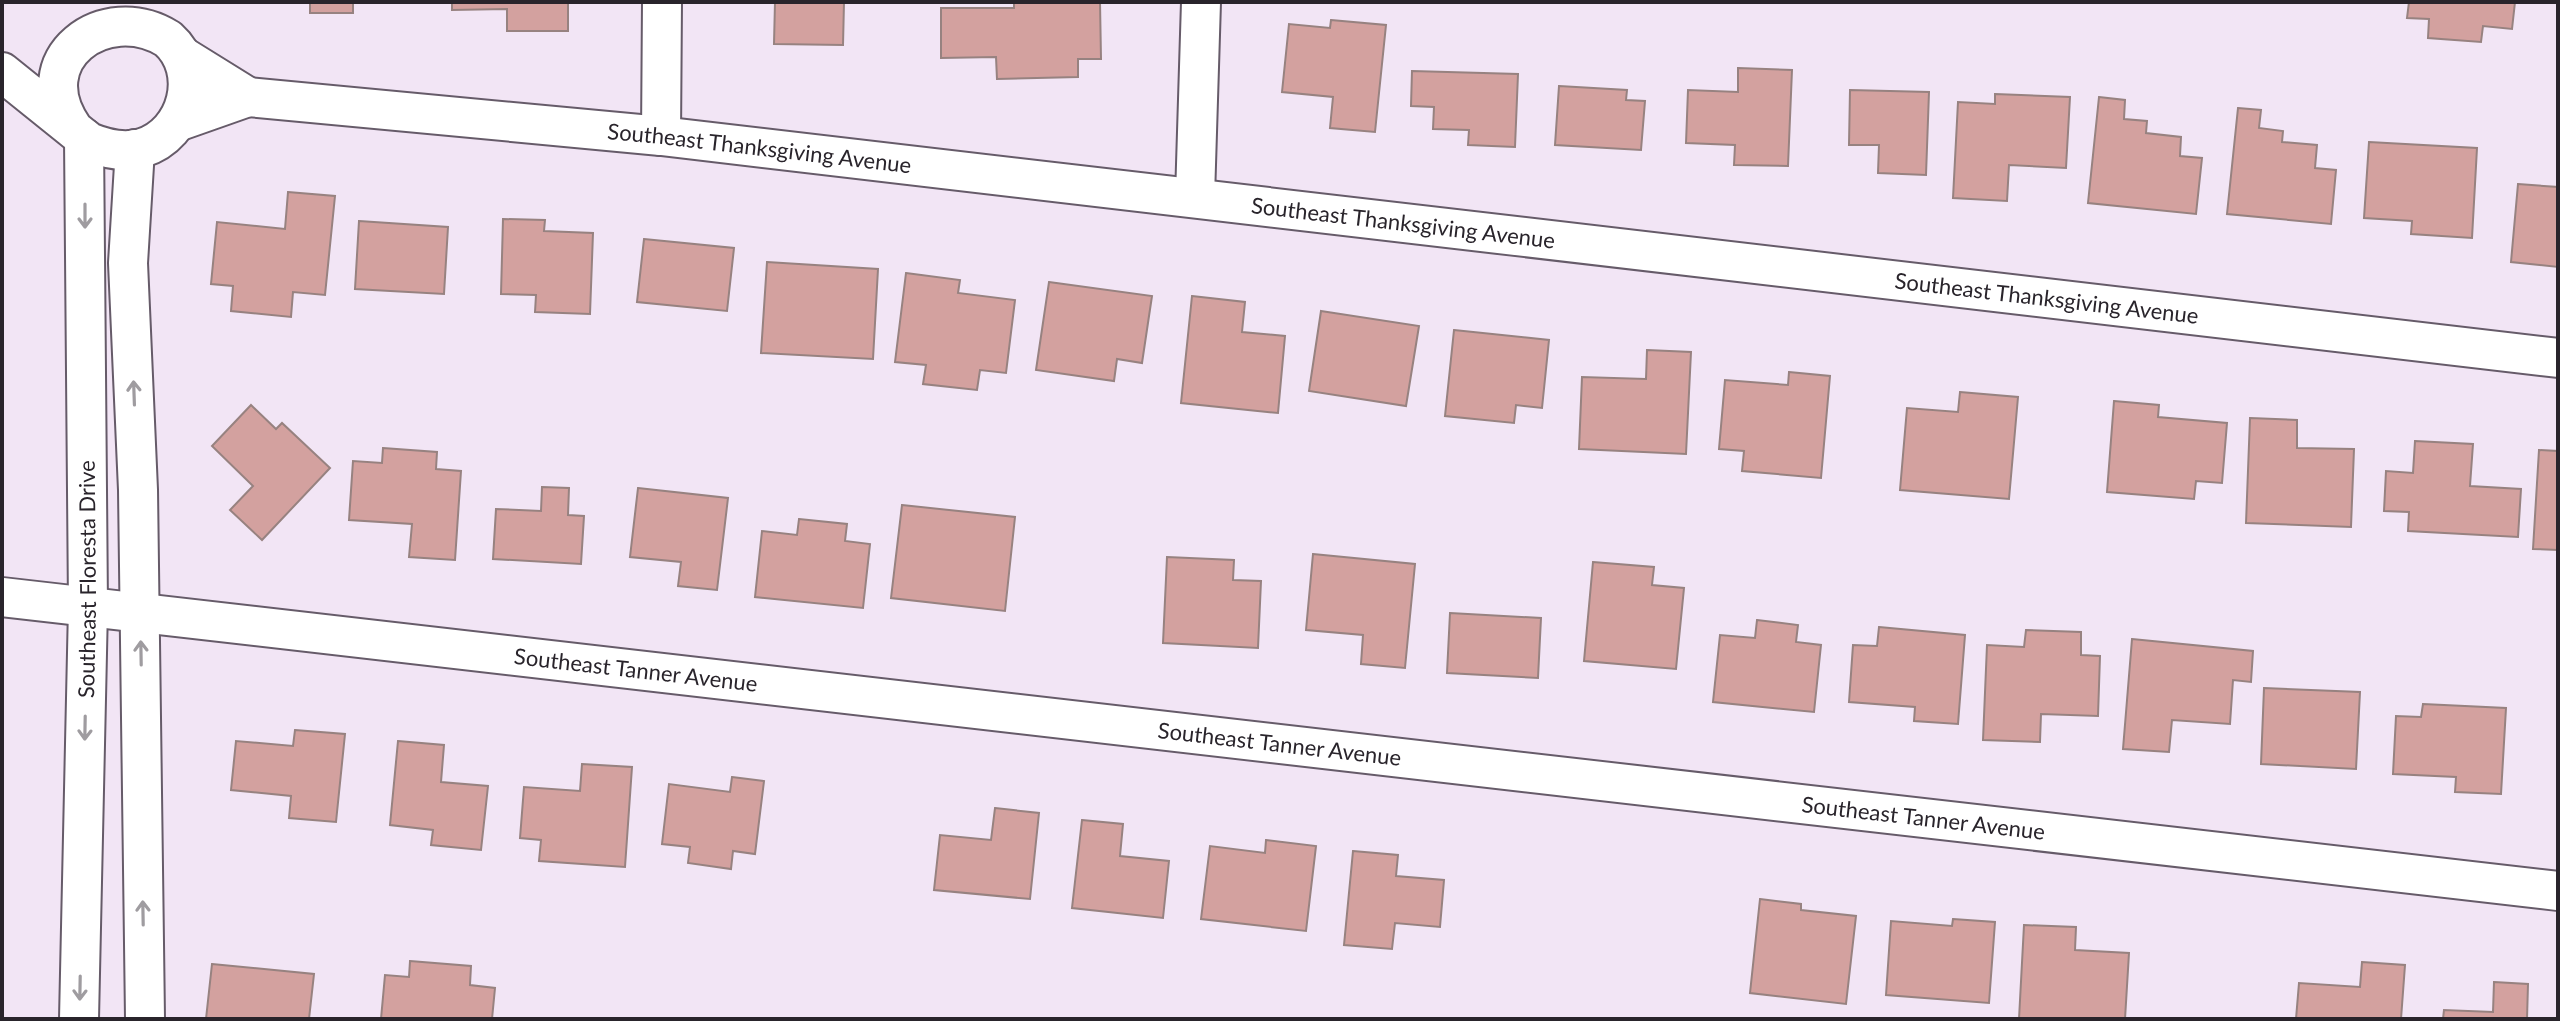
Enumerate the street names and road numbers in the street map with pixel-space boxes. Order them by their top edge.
street label: Southeast Thanksgiving Avenue [606,117,913,178]
street label: Southeast Thanksgiving Avenue [1250,191,1556,254]
street label: Southeast Thanksgiving Avenue [1893,266,2200,329]
street label: Southeast Floresta Drive [72,460,101,698]
street label: Southeast Tanner Avenue [513,642,759,697]
street label: Southeast Tanner Avenue [1157,716,1403,771]
street label: Southeast Tanner Avenue [1800,790,2046,845]

